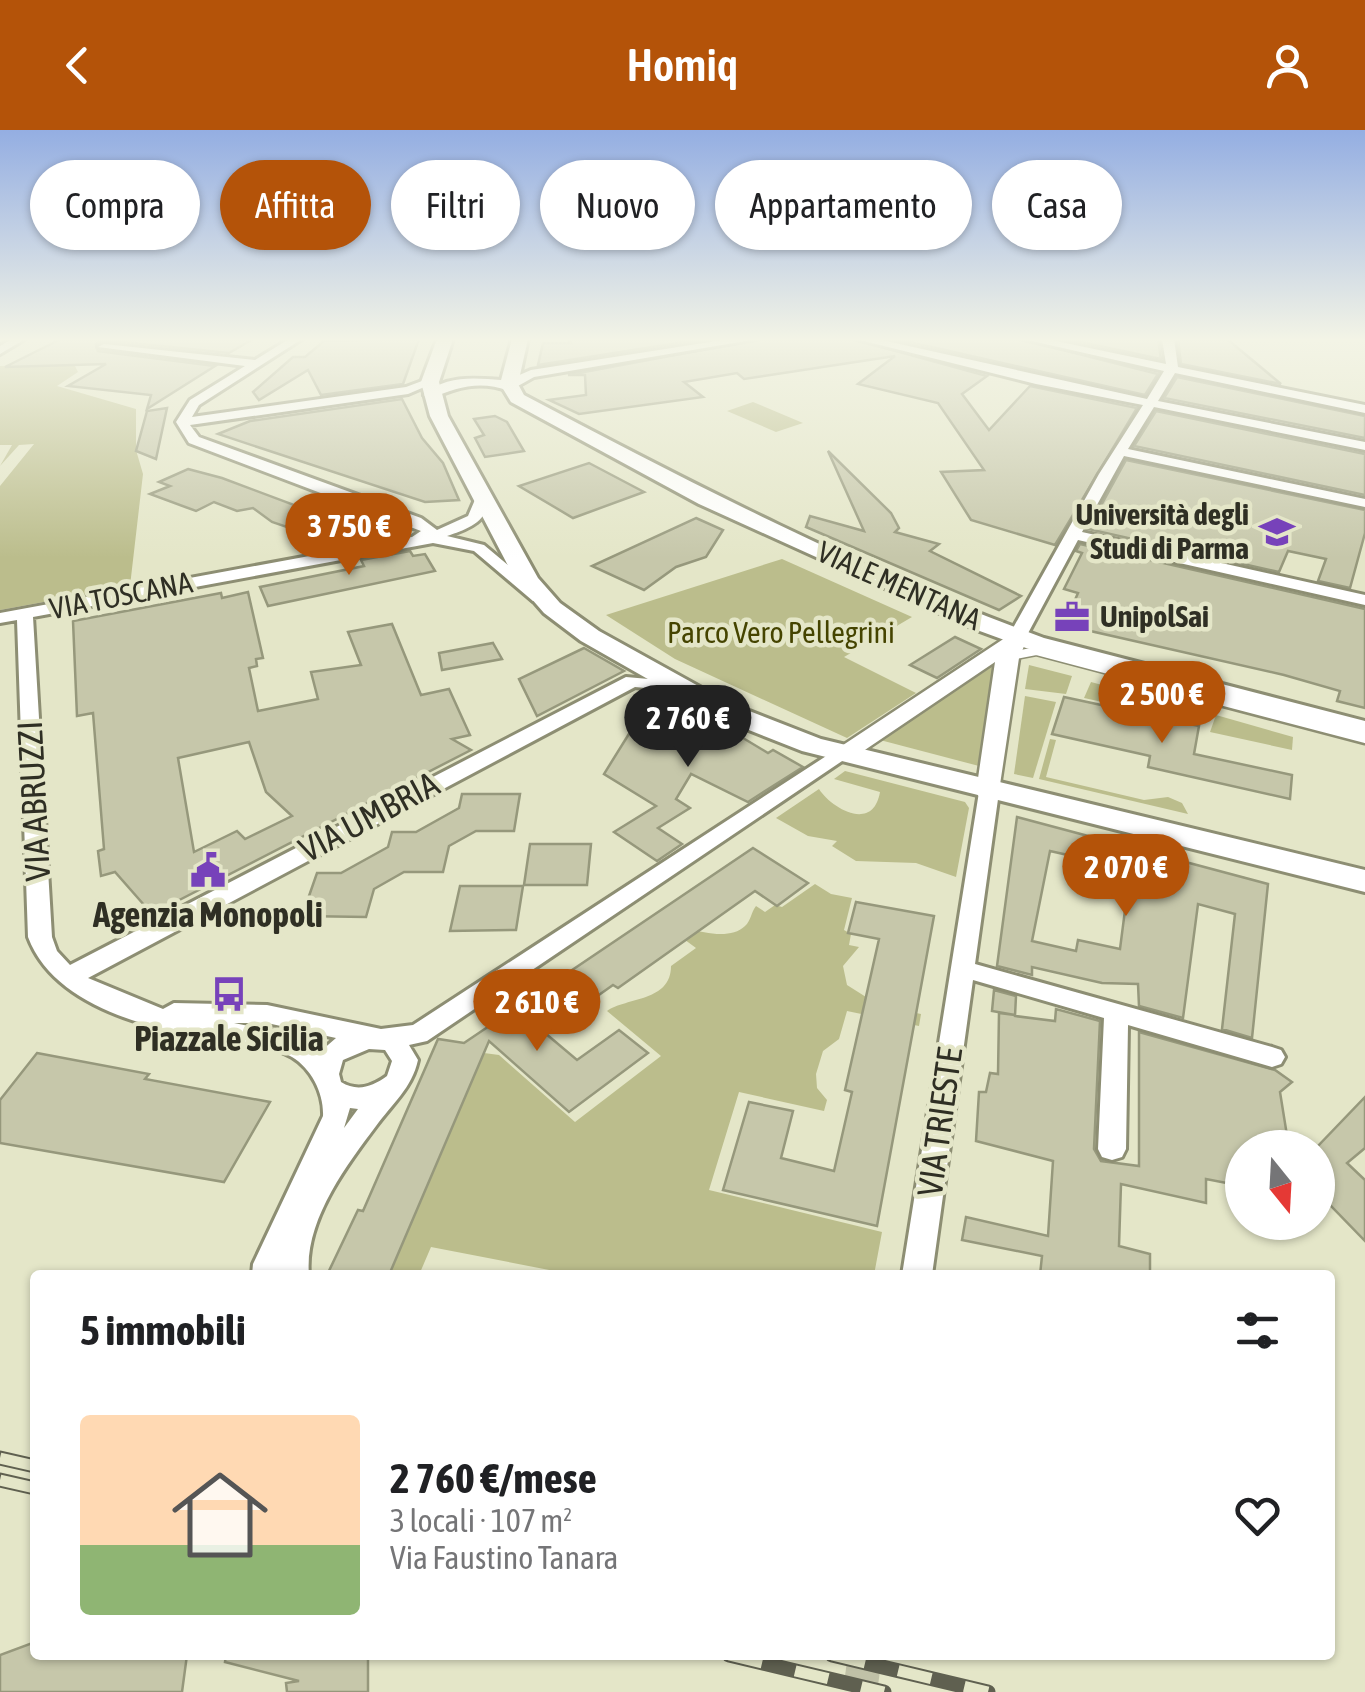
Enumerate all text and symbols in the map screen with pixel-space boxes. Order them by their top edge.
icon: back [50,38,105,93]
icon: person [1260,38,1315,93]
text: Homiq [627,39,738,91]
chip: Compra [30,160,200,250]
chip: Affitta [220,160,371,250]
chip: Filtri [391,160,520,250]
chip: Nuovo [540,160,695,250]
chip: Appartamento [715,160,972,250]
chip: Casa [992,160,1122,250]
pin: 3 750 € [257,493,441,578]
place label: Università degli Studi di Parma [1076,497,1249,565]
text: 3 750 € [307,507,391,544]
school or university icon: Università degli Studi di Parma [1258,513,1296,551]
street label: VIALE MENTANA [812,534,987,636]
street label: VIA TOSCANA [47,564,195,625]
office icon: UnipolSai [1053,598,1091,636]
place label: UnipolSai [1100,599,1209,633]
park label: Parco Vero Pellegrini [667,615,895,649]
pin: 2 500 € [1070,661,1254,746]
text: 2 500 € [1120,675,1204,712]
pin: 2 760 € [596,685,780,770]
text: 2 760 € [646,699,730,736]
street label: VIA ABRUZZI [9,720,57,882]
street label: VIA UMBRIA [292,762,446,870]
pin: 2 070 € [1034,834,1218,919]
text: 2 070 € [1084,848,1168,885]
public building icon: Agenzia Monopoli [189,851,227,889]
place label: Agenzia Monopoli [92,894,323,934]
pin: 2 610 € [445,969,629,1054]
bus stop icon: Piazzale Sicilia [210,975,248,1013]
text: 2 610 € [495,983,579,1020]
place label: Piazzale Sicilia [134,1018,324,1058]
street label: VIA TRIESTE [909,1045,969,1199]
north arrow [1225,1130,1335,1240]
map controls [1225,1130,1335,1240]
icon: filters [1230,1303,1285,1358]
text: 5 immobili [80,1306,246,1354]
text: 2 760 €/mese [390,1454,597,1502]
icon: home [160,1455,280,1575]
icon: heart [1230,1488,1285,1543]
text: 3 locali · 107 m² [390,1502,572,1539]
text: Via Faustino Tanara [390,1539,618,1576]

